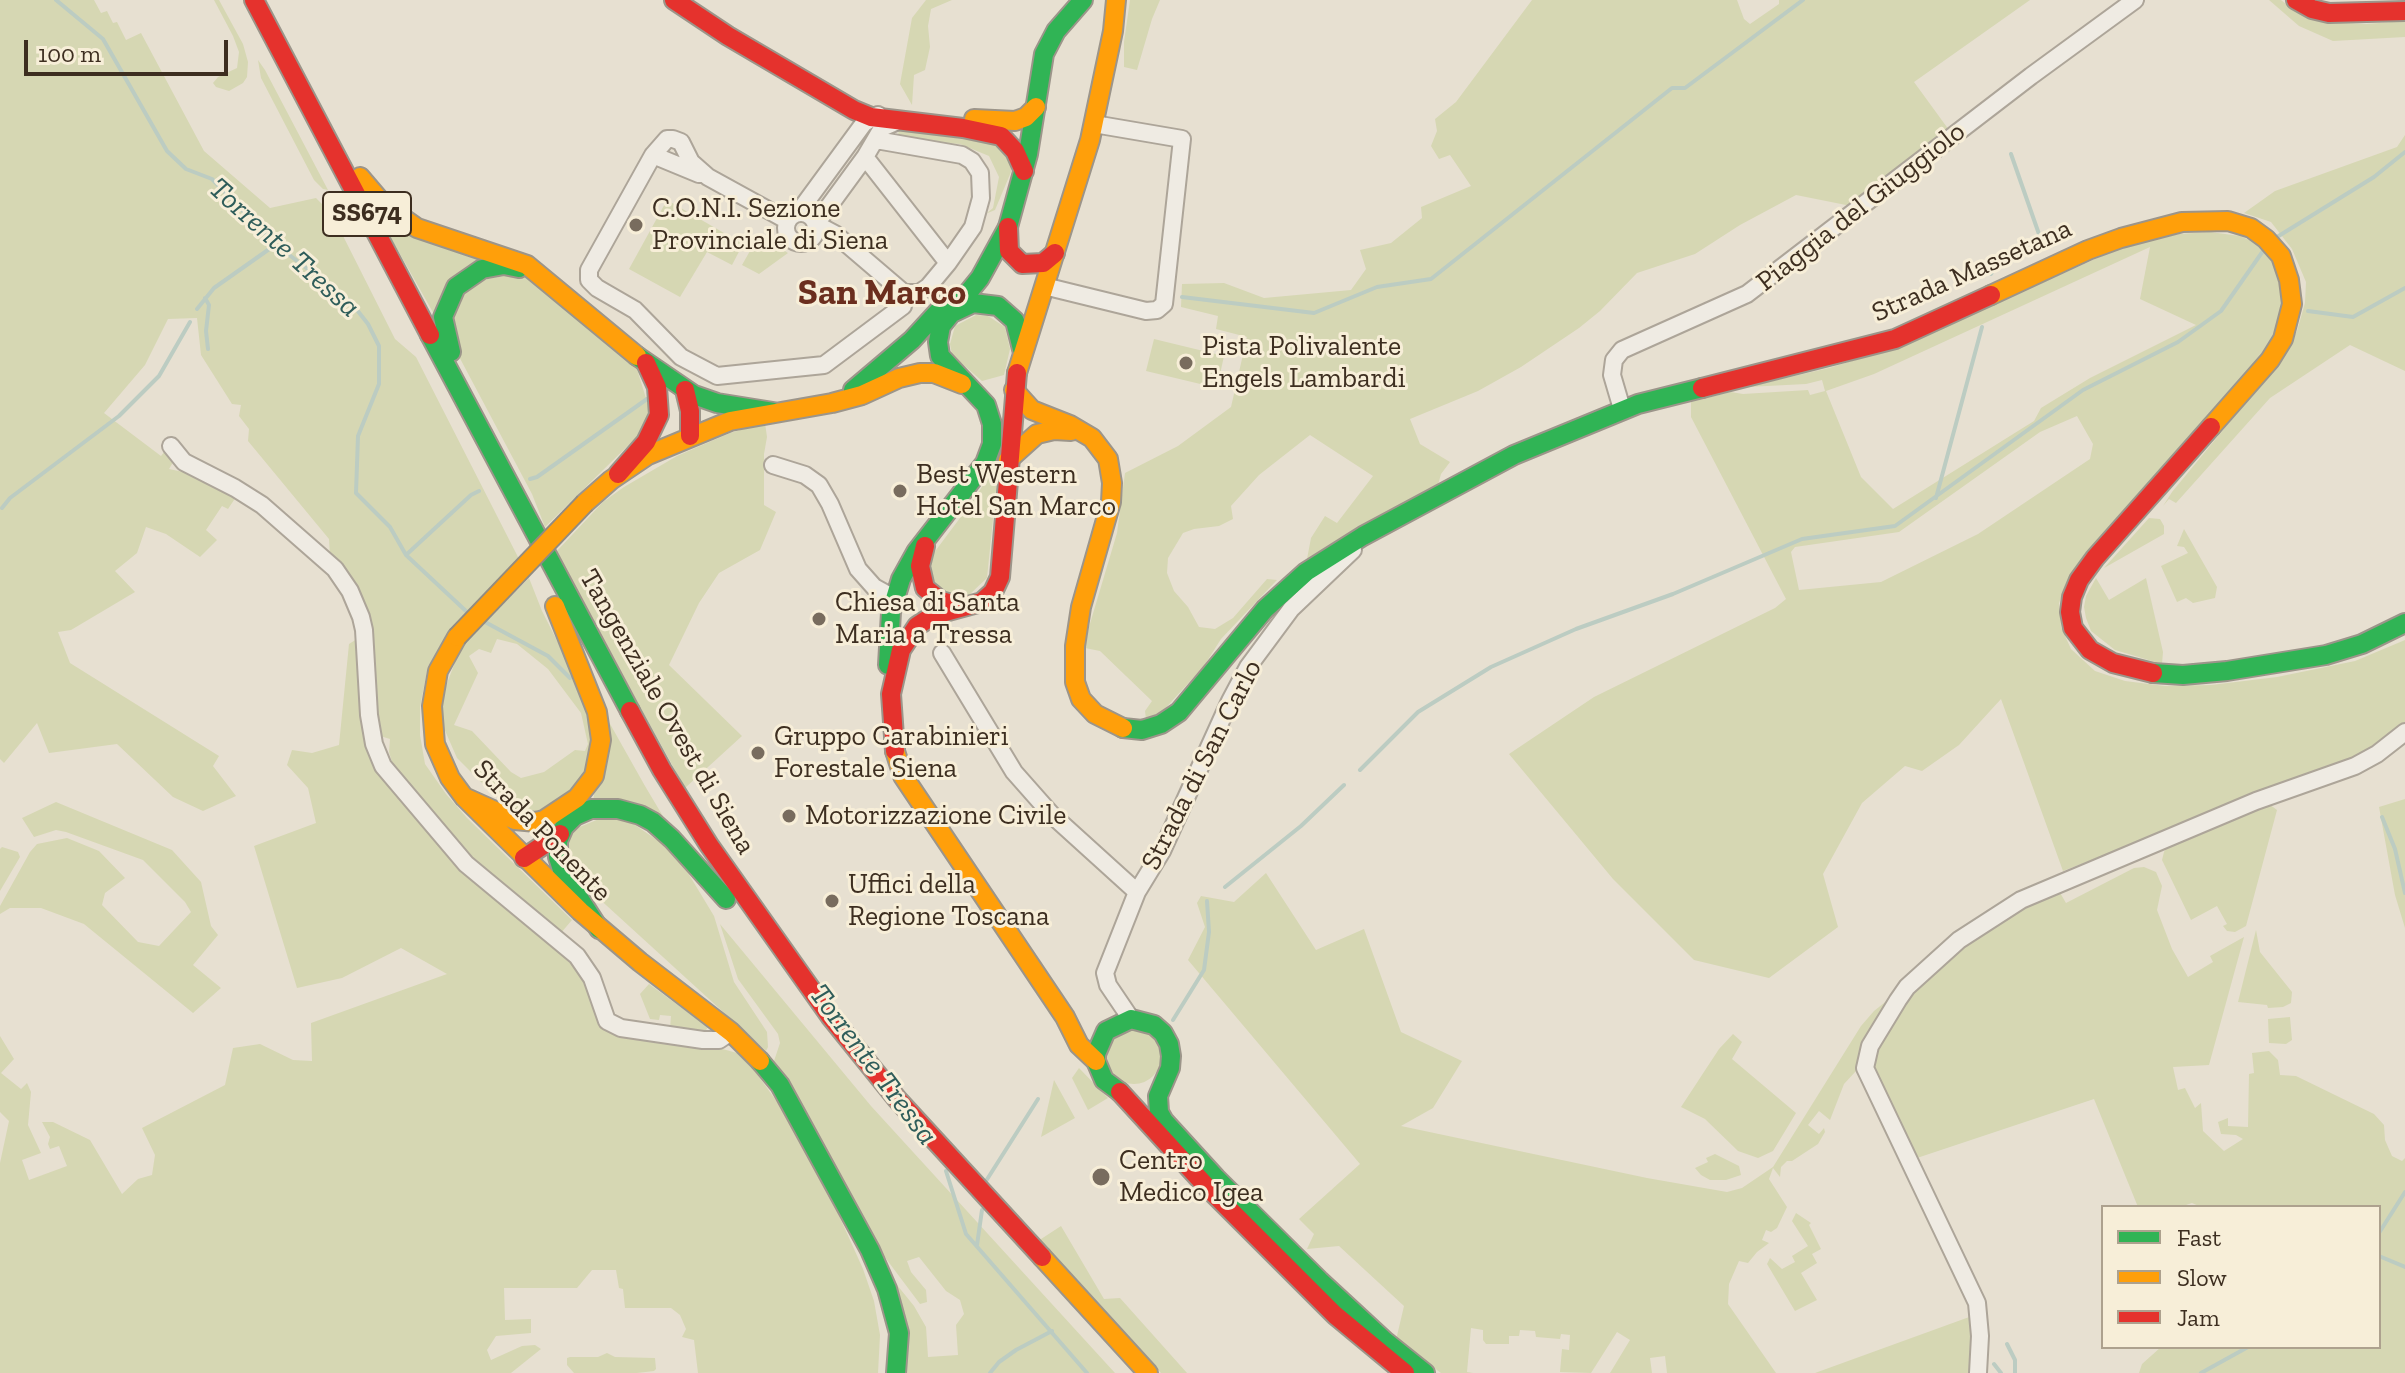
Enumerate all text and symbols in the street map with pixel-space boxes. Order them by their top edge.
scale bar [28,24,232,74]
text: 100 m [38,39,101,68]
street label: Piaggia del Giuggiolo [1750,115,1972,299]
water label: Torrente Tressa [201,171,367,325]
road number: SS674 [323,192,411,236]
place label: C.O.N.I. Sezione Provinciale di Siena [652,192,888,258]
street label: Strada Massetana [1867,212,2077,330]
marker: C.O.N.I. Sezione Provinciale di Siena [627,216,645,234]
district label: San Marco [798,272,966,316]
place label: Pista Polivalente Engels Lambardi [1202,330,1405,396]
marker: Pista Polivalente Engels Lambardi [1177,354,1195,372]
place label: Best Western Hotel San Marco [916,458,1116,524]
marker: Best Western Hotel San Marco [891,482,909,500]
street label: Tangenziale Ovest di Siena [572,564,762,860]
place label: Chiesa di Santa Maria a Tressa [835,586,1020,652]
marker: Chiesa di Santa Maria a Tressa [810,610,828,628]
street label: Strada di San Carlo [1135,654,1269,876]
place label: Gruppo Carabinieri Forestale Siena [774,720,1009,786]
marker: Gruppo Carabinieri Forestale Siena [749,744,767,762]
street label: Strada Ponente [466,753,618,909]
place label: Motorizzazione Civile [805,799,1066,833]
marker: Motorizzazione Civile [780,807,798,825]
place label: Uffici della Regione Toscana [848,868,1049,934]
marker: Uffici della Regione Toscana [823,892,841,910]
water label: Torrente Tressa [801,978,945,1152]
place label: Centro Medico Igea [1119,1144,1263,1210]
marker: Centro Medico Igea [1090,1166,1112,1188]
legend [2101,1205,2381,1349]
text: Fast [2177,1223,2221,1252]
text: Slow [2177,1263,2227,1292]
text: Jam [2177,1303,2220,1332]

